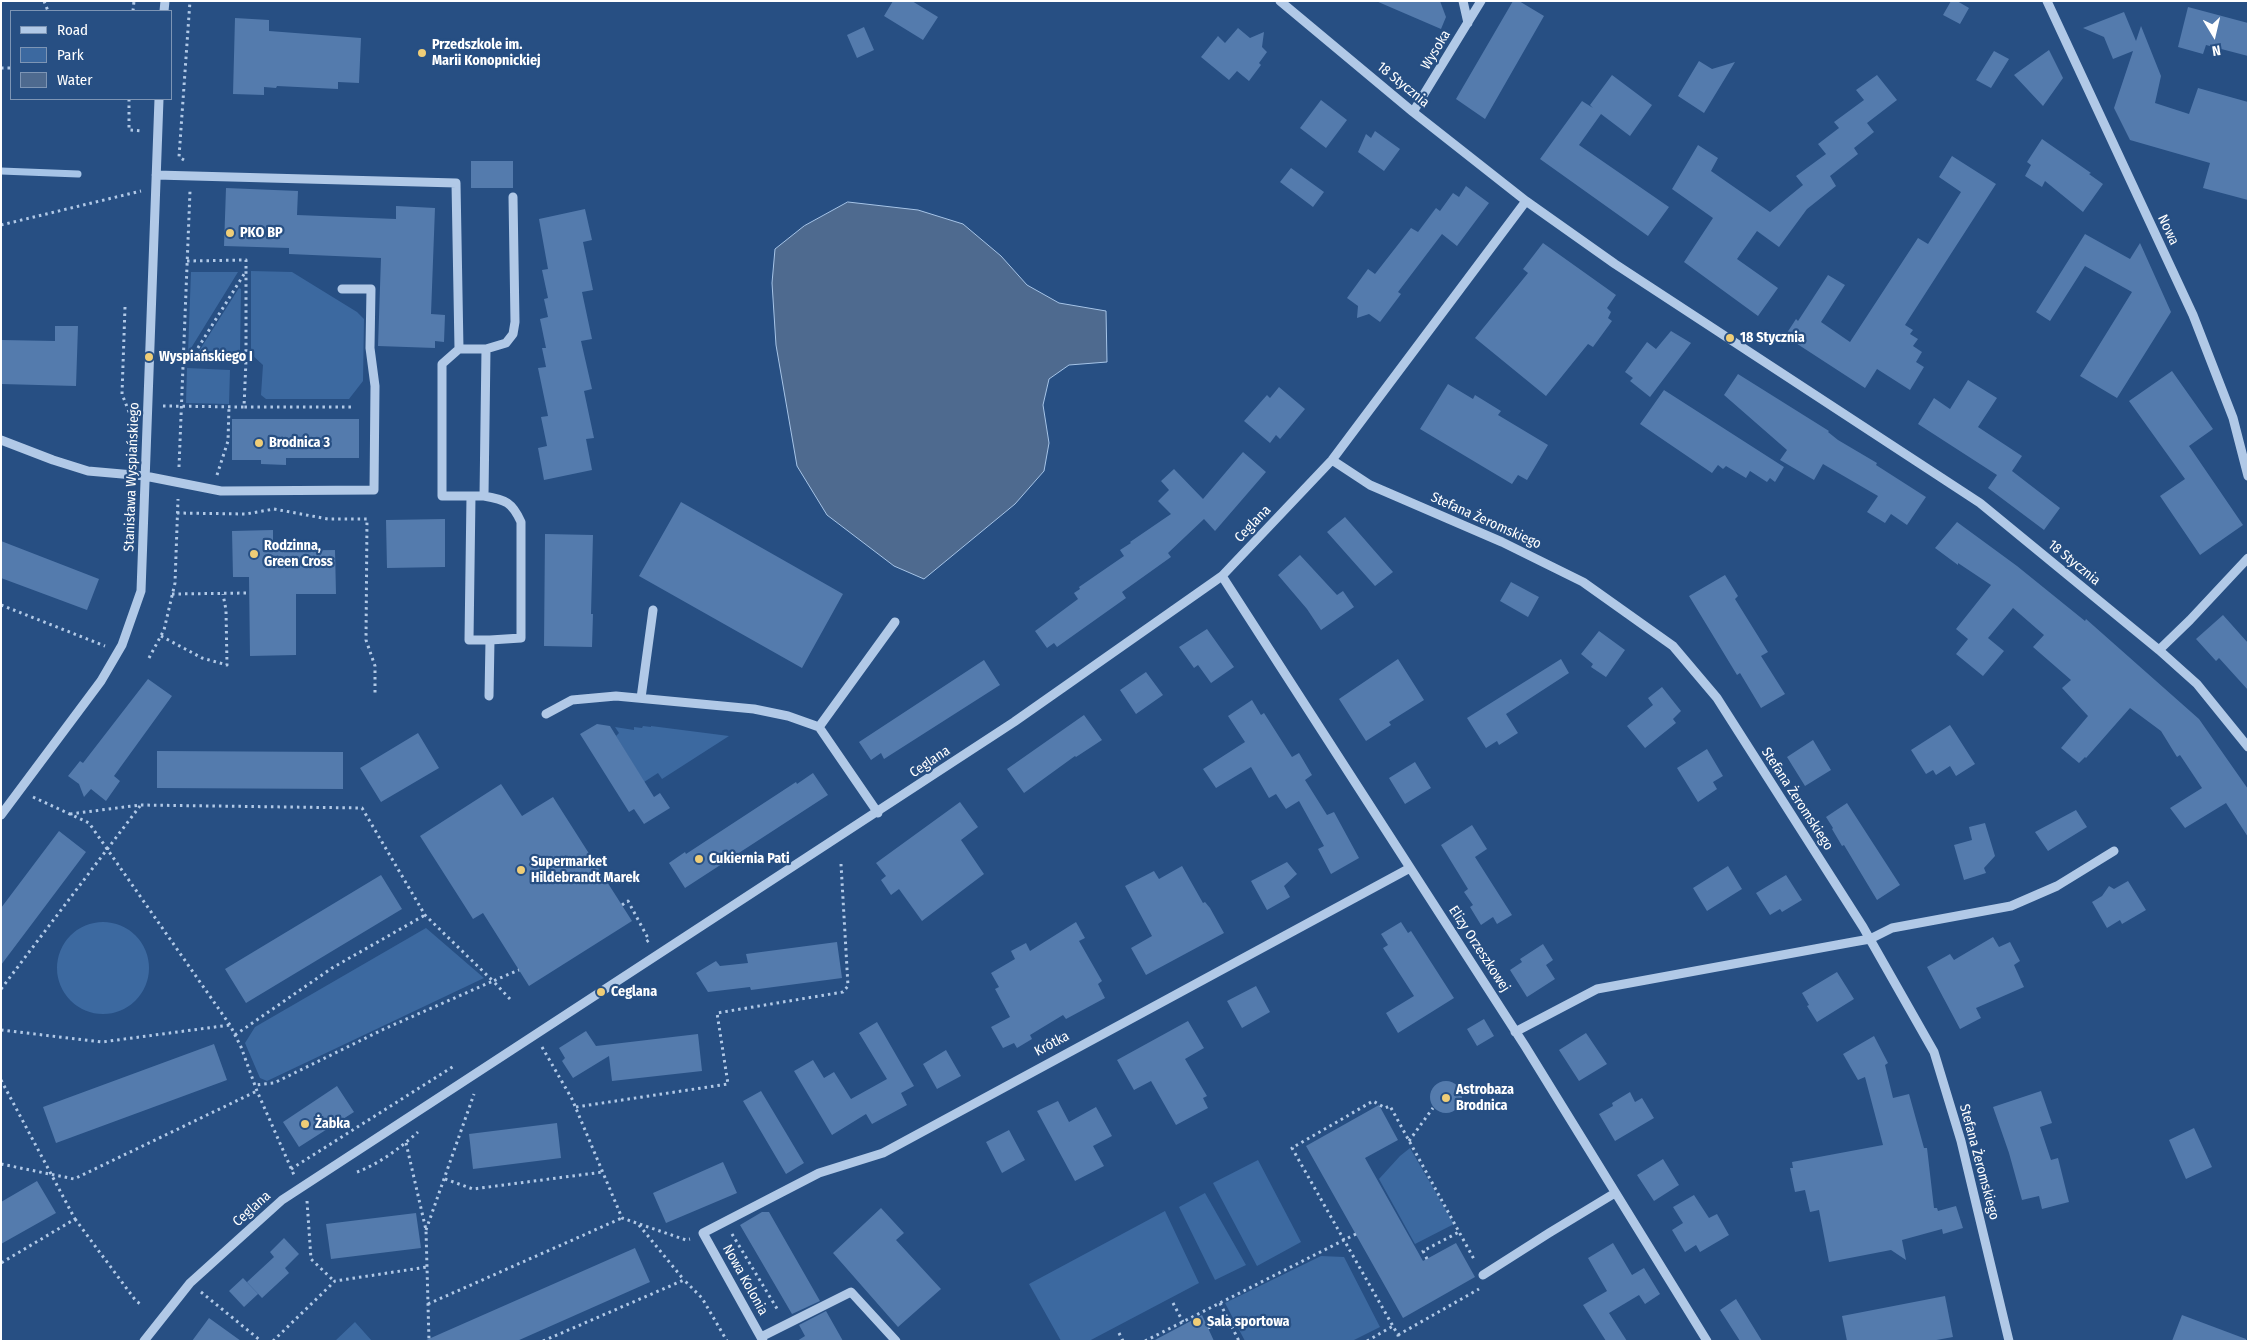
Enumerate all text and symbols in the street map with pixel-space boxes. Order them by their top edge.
legend [10,10,172,100]
north arrow [2189,10,2239,60]
text: Road [57,21,88,39]
street label: Wysoka [1418,27,1454,73]
place label: Przedszkole im. Marii Konopnickiej [432,37,541,70]
text: N [2211,41,2222,59]
text: Park [57,46,84,64]
marker: Przedszkole im. Marii Konopnickiej [416,47,428,59]
street label: 18 Stycznia [1373,59,1433,111]
text: Water [57,71,92,89]
street label: Nowa [2154,212,2182,248]
place label: PKO BP [240,225,283,241]
marker: PKO BP [224,227,236,239]
place label: 18 Stycznia [1740,330,1805,346]
marker: 18 Stycznia [1724,332,1736,344]
place label: Wyspiańskiego I [159,349,253,365]
marker: Wyspiańskiego I [143,351,155,363]
street label: Stanisława Wyspiańskiego [121,402,143,552]
place label: Brodnica 3 [269,435,330,451]
marker: Brodnica 3 [253,437,265,449]
street label: Stefana Żeromskiego [1428,489,1544,553]
street label: Ceglana [1231,502,1275,546]
street label: 18 Stycznia [2044,537,2104,589]
place label: Rodzinna, Green Cross [264,538,333,570]
marker: Rodzinna, Green Cross [248,548,260,560]
street label: Ceglana [907,742,953,782]
street label: Stefana Żeromskiego [1758,744,1836,854]
place label: Cukiernia Pati [709,851,790,867]
marker: Cukiernia Pati [693,853,705,865]
place label: Supermarket Hildebrandt Marek [531,854,640,886]
marker: Supermarket Hildebrandt Marek [515,864,527,876]
street label: Elizy Orzeszkowej [1445,903,1513,995]
place label: Ceglana [611,984,657,1000]
marker: Ceglana [595,986,607,998]
street label: Krótka [1032,1028,1072,1060]
place label: Astrobaza Brodnica [1456,1082,1514,1114]
marker: Astrobaza Brodnica [1440,1092,1452,1104]
street label: Stefana Żeromskiego [1955,1102,2003,1222]
place label: Żabka [315,1116,350,1132]
marker: Żabka [299,1118,311,1130]
street label: Ceglana [230,1188,274,1230]
street label: Nowa Kolonia [719,1242,771,1318]
place label: Sala sportowa [1207,1314,1290,1330]
marker: Sala sportowa [1191,1316,1203,1328]

